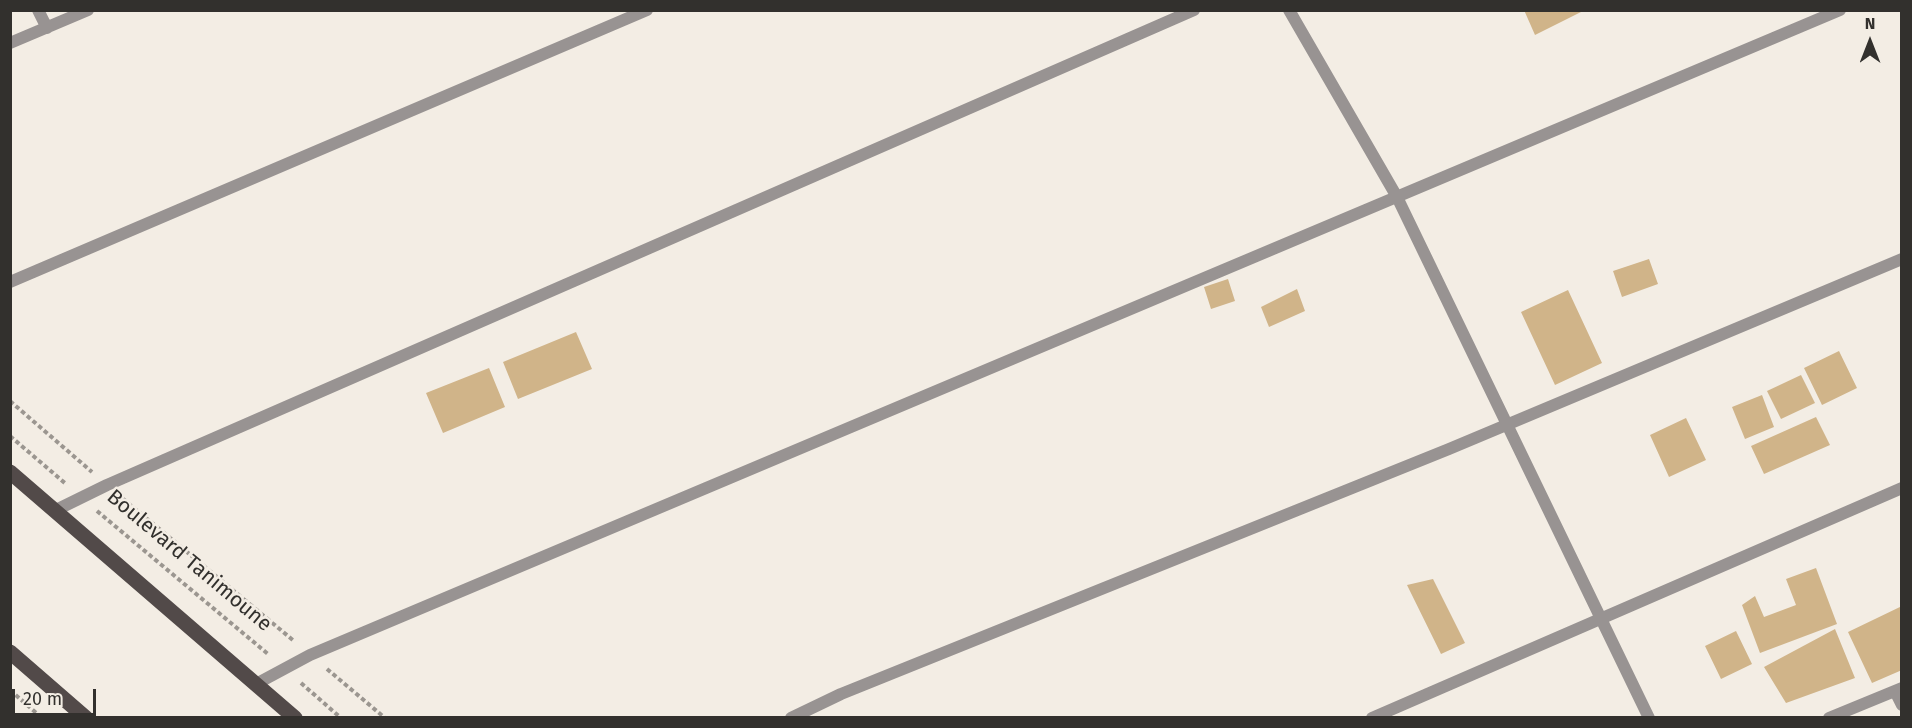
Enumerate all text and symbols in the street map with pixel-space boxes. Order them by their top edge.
north arrow [1840,12,1900,72]
text: N [1865,14,1875,33]
street label: Boulevard Tanimoune [101,485,277,637]
scale bar [15,677,99,715]
text: 20 m [23,688,62,710]

